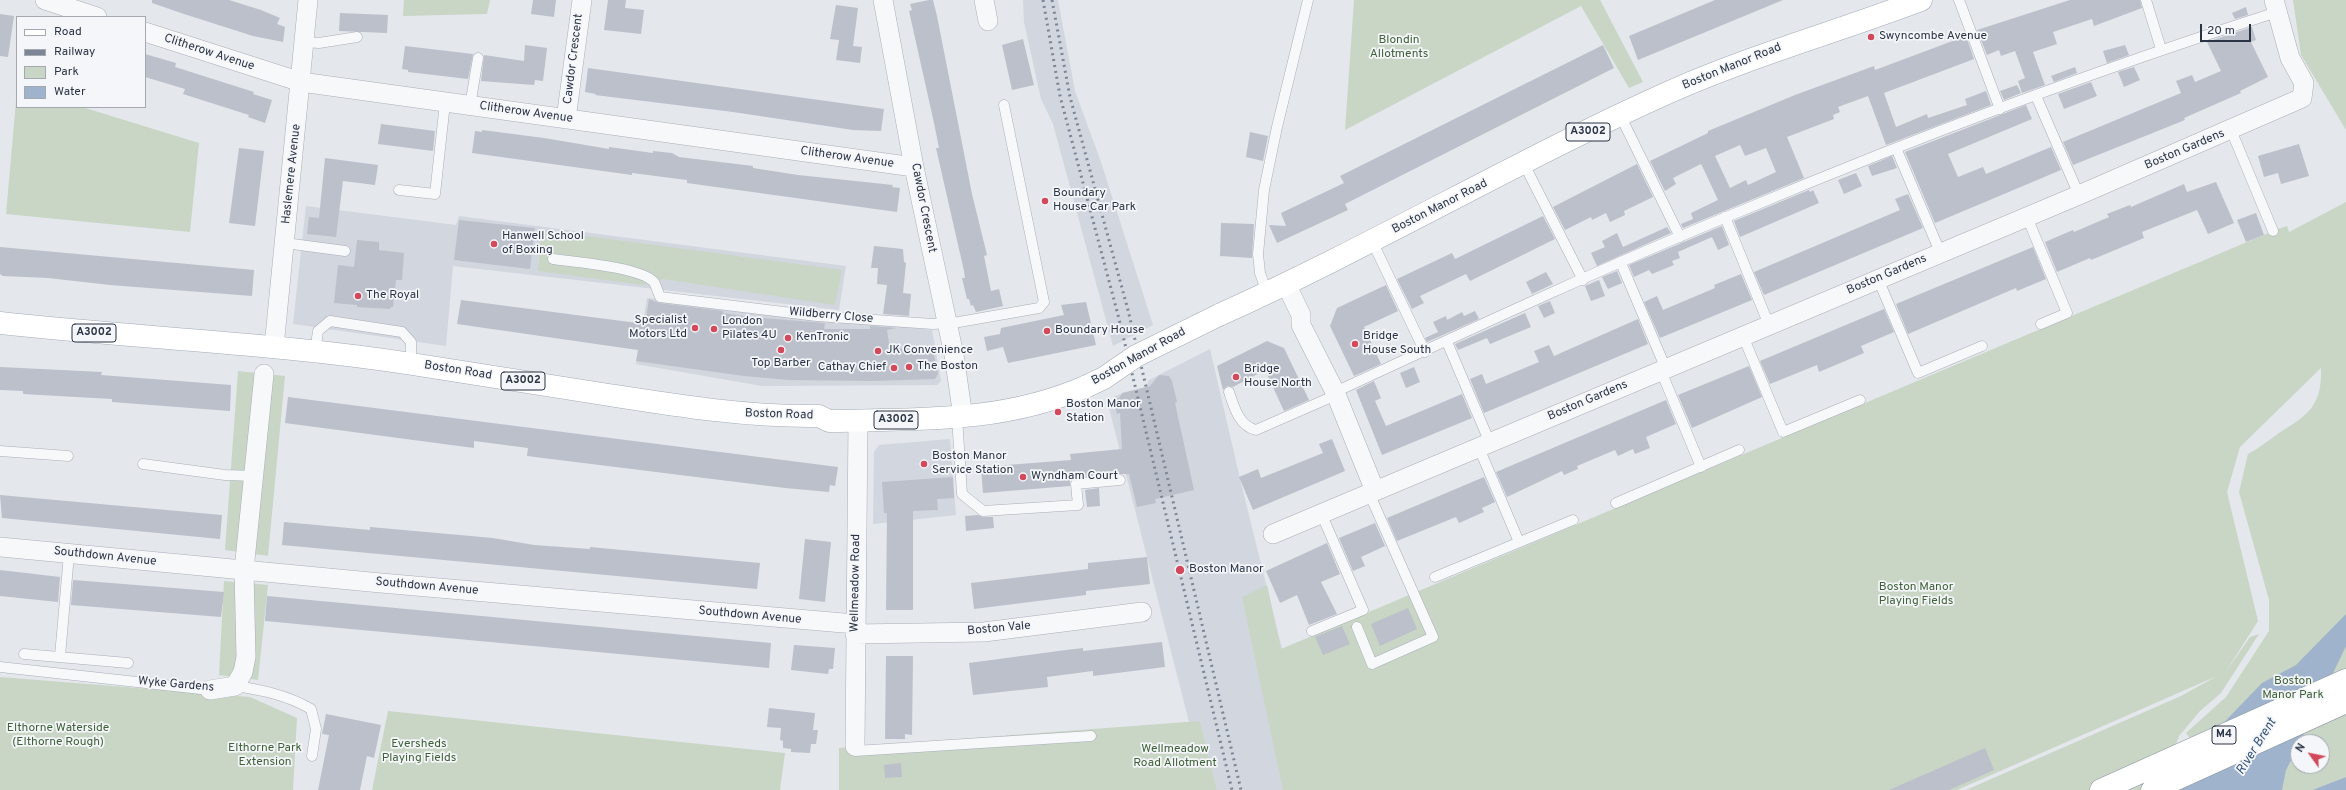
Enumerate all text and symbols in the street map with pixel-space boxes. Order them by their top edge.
street label: Cawdor Crescent [561,13,587,105]
legend [16,16,146,108]
scale bar [2202,16,2253,42]
text: 20 m [2207,23,2235,39]
text: Road [54,24,82,40]
place label: Swyncombe Avenue [1879,30,1987,44]
street label: Clitherow Avenue [162,32,256,74]
marker: Swyncombe Avenue [1866,32,1876,42]
park label: Blondin Allotments [1370,34,1428,62]
street label: Boston Manor Road [1680,41,1784,93]
text: Railway [54,44,95,60]
text: Park [54,64,79,80]
text: Water [54,84,86,100]
street label: Clitherow Avenue [478,99,574,127]
street label: Haslemere Avenue [280,123,304,225]
road number: A3002 [1566,123,1610,141]
street label: Boston Gardens [2143,127,2227,173]
street label: Clitherow Avenue [799,144,895,172]
street label: Cawdor Crescent [907,162,939,254]
street label: Boston Manor Road [1390,177,1490,237]
place label: Boundary House Car Park [1053,187,1136,215]
marker: Boundary House Car Park [1040,196,1050,206]
place label: Hanwell School of Boxing [502,230,584,258]
marker: Hanwell School of Boxing [489,239,499,249]
street label: Boston Gardens [1845,252,1929,298]
place label: The Royal [366,289,419,303]
marker: The Royal [353,291,363,301]
street label: Wildberry Close [788,305,874,327]
place label: Specialist Motors Ltd [629,314,687,342]
place label: London Pilates 4U [722,315,777,343]
marker: Specialist Motors Ltd [690,323,700,333]
road number: A3002 [72,324,116,342]
marker: London Pilates 4U [709,324,719,334]
place label: Boundary House [1055,324,1144,338]
street label: Boston Manor Road [1089,325,1189,389]
marker: Boundary House [1042,326,1052,336]
place label: Bridge House South [1363,330,1431,358]
place label: KenTronic [796,331,849,345]
marker: KenTronic [783,333,793,343]
marker: Bridge House South [1350,339,1360,349]
place label: JK Convenience [886,344,973,358]
marker: Top Barber [776,345,786,355]
marker: JK Convenience [873,346,883,356]
place label: Top Barber [751,357,811,371]
street label: Boston Road [423,359,493,383]
place label: The Boston [917,360,978,374]
place label: Cathay Chief [818,361,886,375]
marker: The Boston [904,362,914,372]
marker: Cathay Chief [889,363,899,373]
place label: Bridge House North [1244,363,1312,391]
road number: A3002 [501,372,545,390]
marker: Bridge House North [1231,372,1241,382]
street label: Boston Gardens [1546,378,1630,424]
place label: Boston Manor Station [1066,398,1141,426]
street label: Boston Road [745,407,813,423]
marker: Boston Manor Station [1053,407,1063,417]
road number: A3002 [874,411,918,429]
place label: Boston Manor Service Station [932,450,1013,478]
marker: Boston Manor Service Station [919,459,929,469]
place label: Wyndham Court [1031,470,1118,484]
marker: Wyndham Court [1018,472,1028,482]
street label: Wellmeadow Road [848,534,864,632]
street label: Southdown Avenue [53,544,157,570]
place label: Boston Manor [1189,563,1264,577]
marker: Boston Manor [1174,564,1186,576]
street label: Southdown Avenue [375,575,479,599]
park label: Boston Manor Playing Fields [1879,581,1953,609]
street label: Southdown Avenue [698,604,802,628]
street label: Boston Vale [967,619,1031,639]
street label: Wyke Gardens [137,674,215,696]
park label: Boston Manor Park [2262,675,2324,703]
water label: River Brent [2234,716,2280,778]
park label: Elthorne Waterside (Elthorne Rough) [7,722,109,750]
road number: M4 [2212,726,2236,744]
north arrow [2290,734,2330,774]
park label: Eversheds Playing Fields [382,738,456,766]
text: N [2293,741,2309,755]
park label: Elthorne Park Extension [228,742,302,770]
park label: Wellmeadow Road Allotment [1133,743,1217,771]

